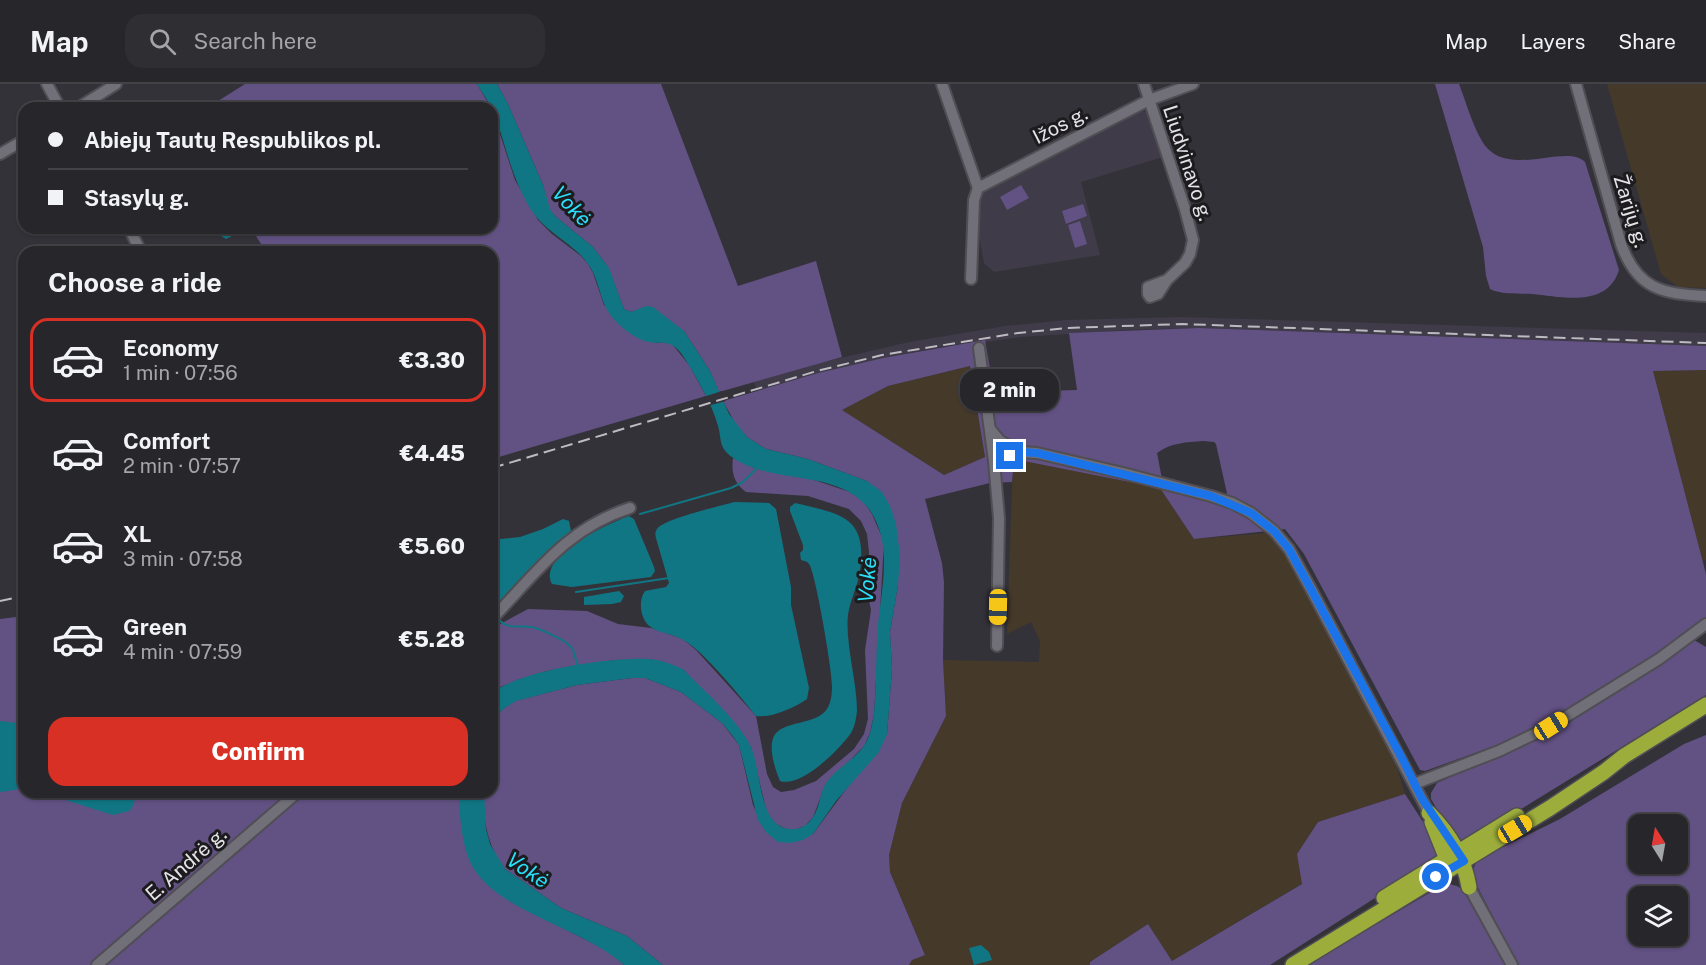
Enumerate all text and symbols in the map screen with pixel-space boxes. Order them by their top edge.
search box [125,14,545,68]
text: Map [30,25,89,58]
icon: search [146,25,179,58]
text: Search here [194,28,317,54]
text: Map [1445,29,1488,54]
text: Layers [1521,29,1585,54]
text: Share [1618,29,1676,54]
street label: Ižos g. [1029,101,1091,149]
street label: Liudvinavo g. [1158,102,1218,224]
text: Abiejų Tautų Respublikos pl. [84,127,381,153]
street label: Žarijų g. [1609,171,1653,251]
water label: Vokė [547,181,597,231]
text: Stasylų g. [84,185,189,211]
text: Choose a ride [48,266,222,298]
icon: car [51,333,105,387]
text: Economy [123,335,219,361]
text: €3.30 [399,347,465,373]
text: 1 min · 07:56 [123,361,238,385]
callout: 2 min [960,369,1060,411]
text: 2 min [983,378,1036,402]
icon: car [51,426,105,480]
text: Comfort [123,428,210,454]
text: €4.45 [399,440,465,466]
route end [996,442,1023,469]
text: 2 min · 07:57 [123,454,241,478]
icon: car [51,519,105,573]
text: XL [123,521,151,547]
text: €5.60 [399,533,465,559]
text: 3 min · 07:58 [123,547,243,571]
water label: Vokė [853,556,881,604]
car [989,589,1007,625]
icon: car [51,612,105,666]
text: Green [123,614,187,640]
text: €5.28 [399,626,465,652]
text: 4 min · 07:59 [123,640,242,664]
car [1531,709,1571,743]
button: Confirm [48,717,468,786]
car [1495,812,1535,846]
north arrow [1628,814,1688,874]
map controls [1628,814,1688,946]
street label: E. Andrė g. [141,822,231,906]
water label: Vokė [502,847,554,893]
route start [1422,863,1449,890]
button: layers [1628,886,1688,946]

